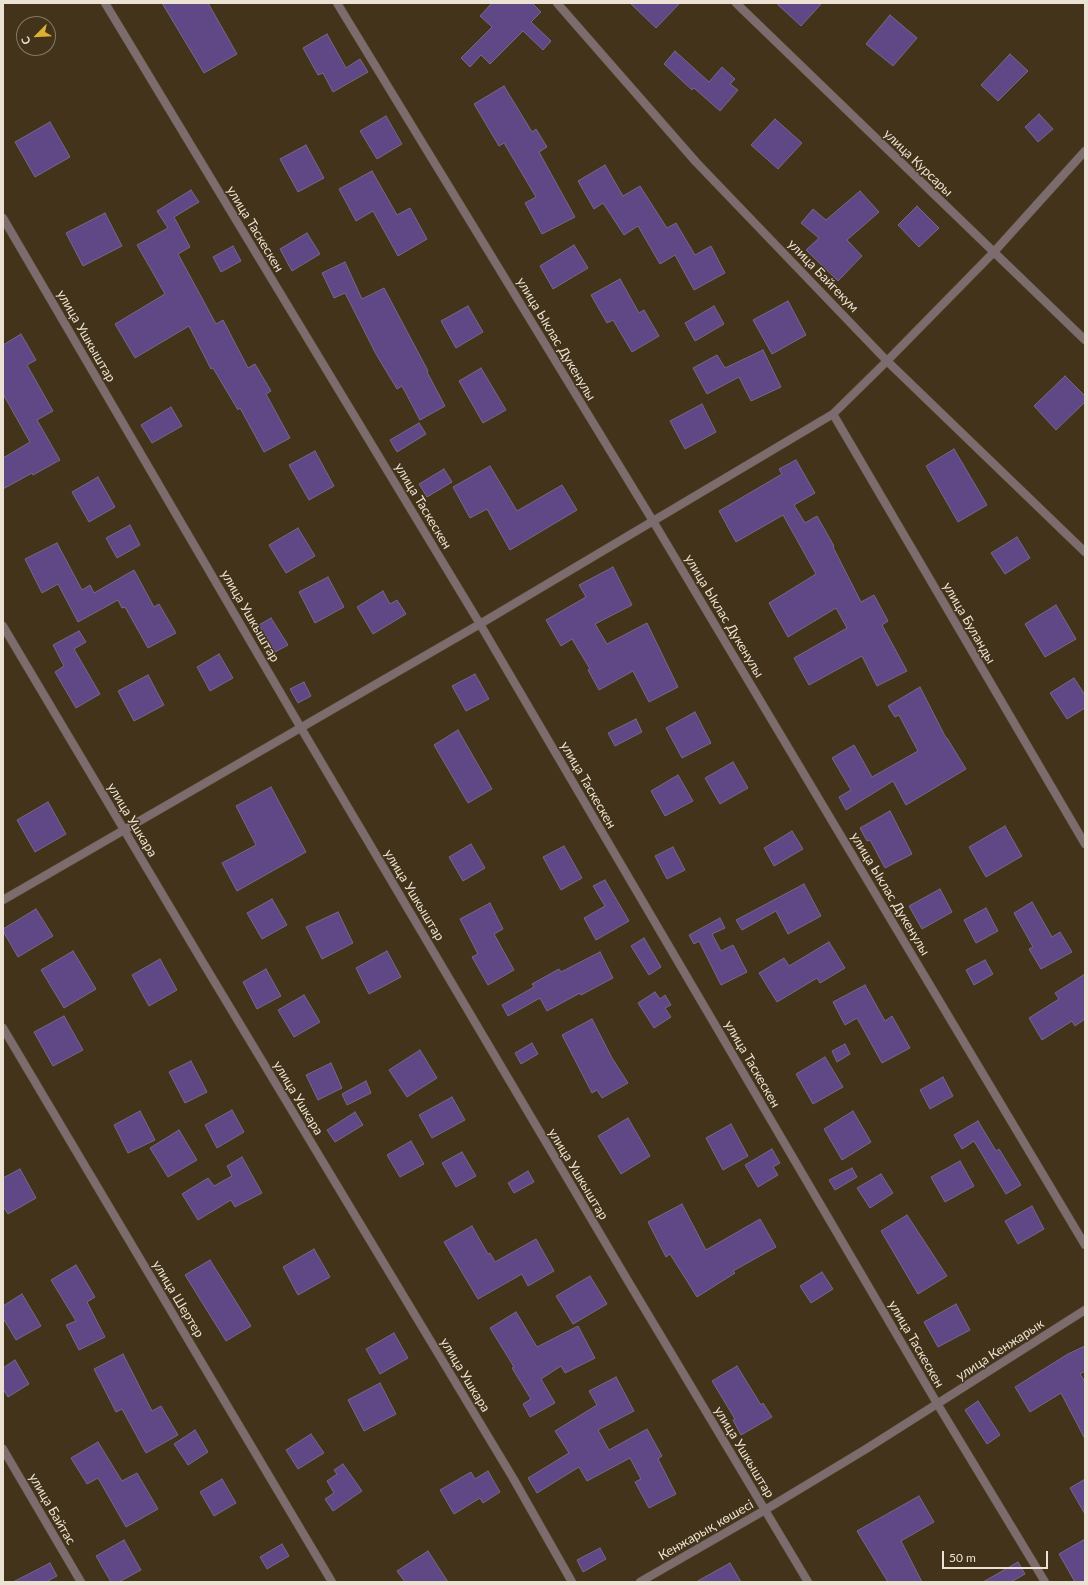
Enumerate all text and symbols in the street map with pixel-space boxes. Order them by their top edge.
north arrow [16,16,56,56]
text: С [18,35,33,47]
street label: улица Курсары [880,126,956,200]
street label: улица Таскескен [223,183,287,275]
street label: улица Байгекум [784,236,862,316]
street label: улица Ыклас Дукенулы [513,275,599,403]
street label: улица Ушкыштар [53,287,119,385]
street label: улица Таскескен [391,460,455,552]
street label: улица Ыклас Дукенулы [681,552,767,680]
street label: улица Ушкыштар [217,567,283,665]
street label: улица Буланды [939,579,999,667]
street label: улица Таскескен [557,739,619,831]
street label: улица Ушкара [104,780,160,860]
street label: улица Ыклас Дукенулы [847,830,933,958]
street label: улица Ушкыштар [381,846,447,944]
street label: улица Таскескен [721,1018,783,1110]
street label: улица Ушкара [270,1058,326,1138]
street label: улица Ушкыштар [545,1125,611,1223]
street label: улица Шертер [149,1258,207,1340]
street label: улица Таскескен [885,1298,947,1390]
street label: улица Кенжарык [953,1316,1047,1384]
street label: улица Ушкара [437,1335,493,1415]
street label: улица Ушкыштар [711,1403,777,1501]
street label: улица Байтас [25,1470,79,1548]
street label: Кенжарық көшесі [656,1496,756,1564]
scale bar [944,1543,1050,1569]
text: 50 m [949,1550,976,1565]

